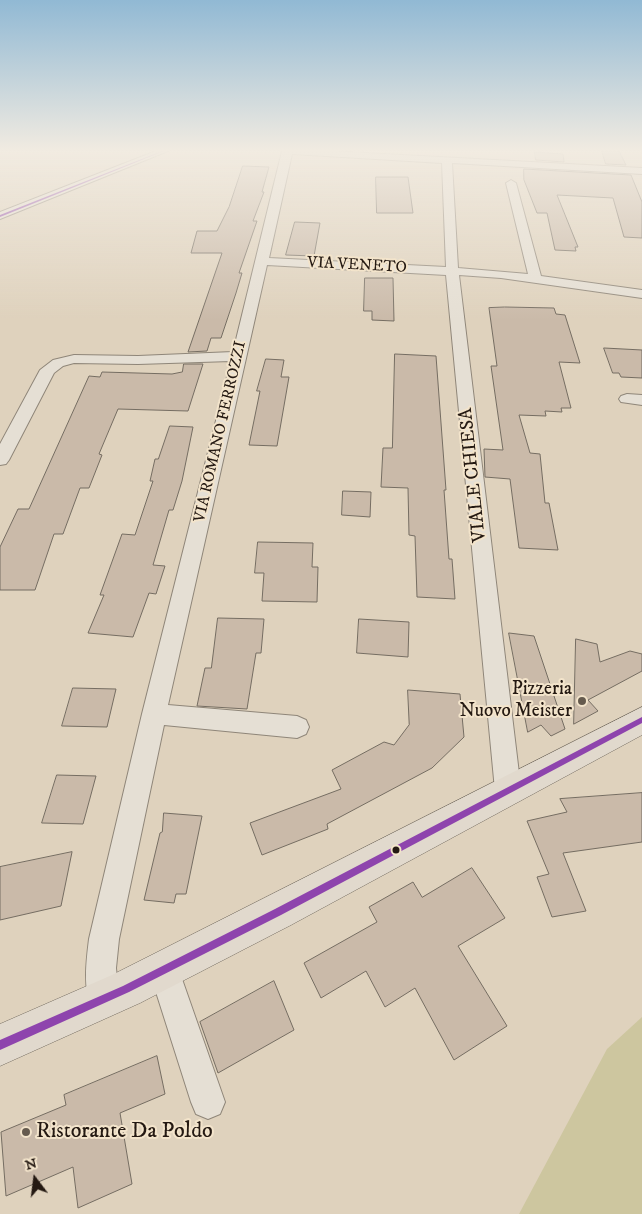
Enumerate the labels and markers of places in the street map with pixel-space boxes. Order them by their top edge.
place label: Pizzeria Nuovo Meister [460,679,572,723]
marker: Pizzeria Nuovo Meister [576,695,588,707]
unlabelled marker [391,845,401,855]
place label: Ristorante Da Poldo [36,1119,213,1145]
marker: Ristorante Da Poldo [20,1126,32,1138]

